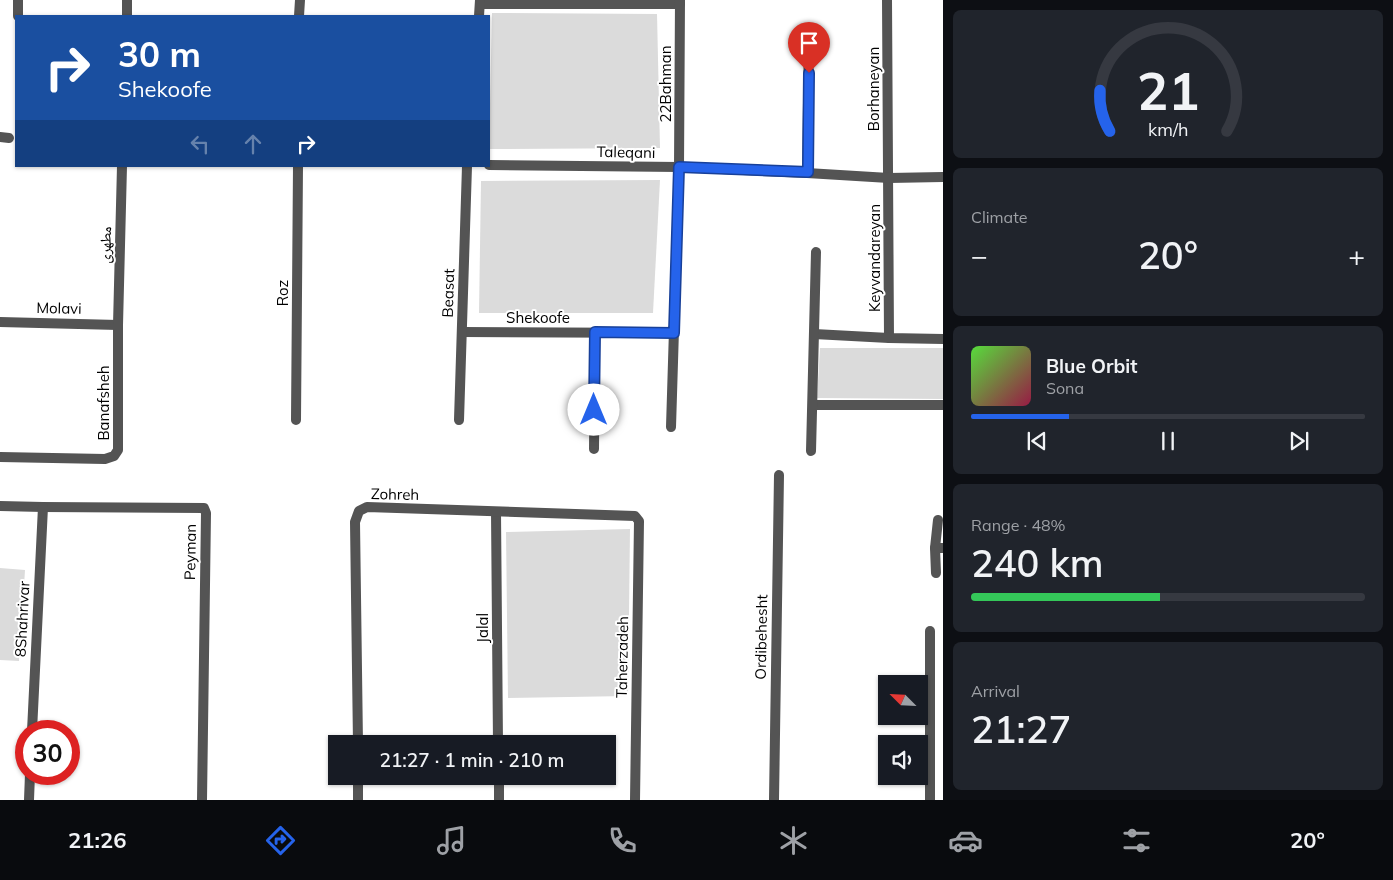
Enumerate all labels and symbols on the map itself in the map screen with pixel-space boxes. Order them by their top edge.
pin [788,22,830,73]
street label: 22Bahman [656,46,675,122]
street label: Borhaneyan [864,47,883,131]
street label: Taleqani [596,142,656,162]
street label: Keyvandareyan [865,204,884,312]
street label: مطهری [95,226,116,264]
street label: Beasat [438,268,458,318]
street label: Roz [273,280,292,306]
street label: Molavi [36,298,82,318]
street label: Shekoofe [506,308,570,327]
street label: Banafsheh [94,365,113,441]
position arrow [567,383,619,435]
street label: Zohreh [371,484,419,504]
street label: Peyman [180,524,200,580]
street label: 8Shahrivar [11,580,34,658]
street label: Ordibehesht [751,594,771,680]
street label: Jalal [473,613,492,643]
street label: Taherzadeh [612,616,632,698]
north arrow [878,675,928,725]
speed limit sign: 30 [15,720,80,785]

